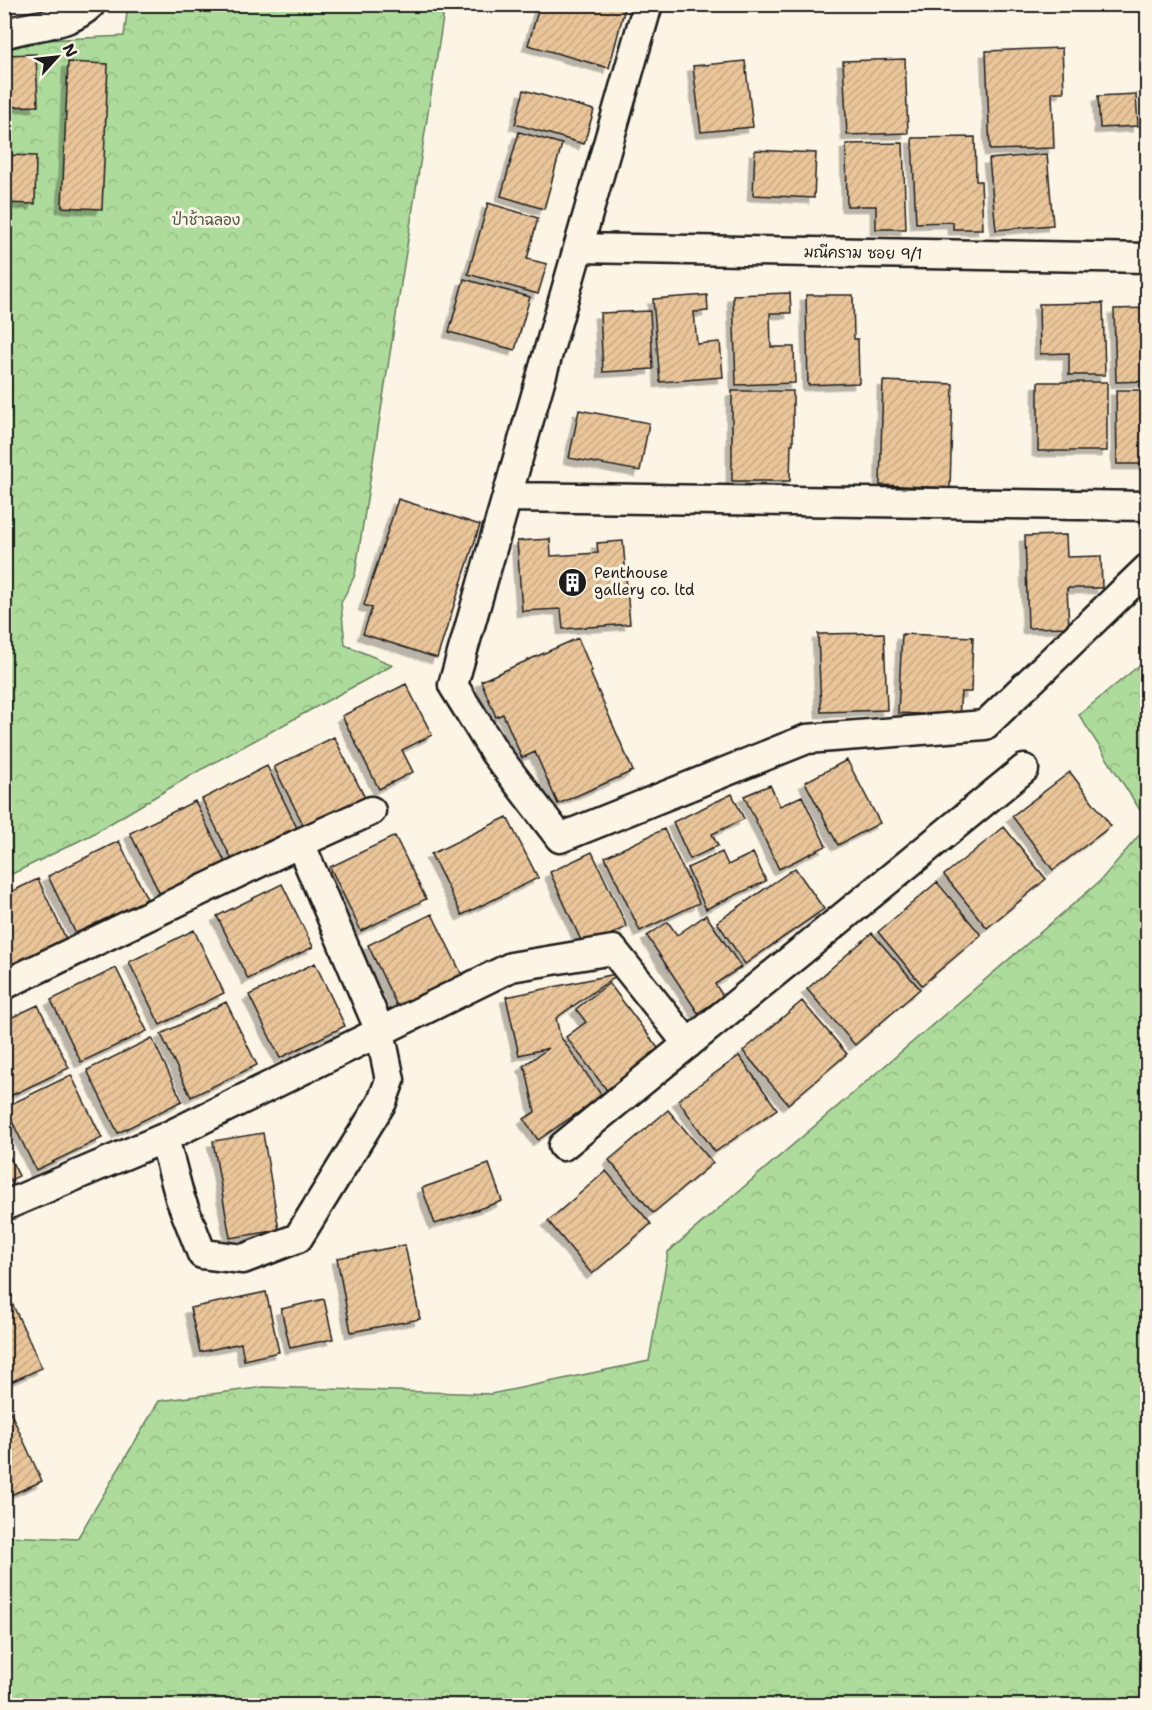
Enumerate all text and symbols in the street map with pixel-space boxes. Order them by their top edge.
north arrow [27,27,87,87]
text: N [58,40,82,61]
park label: ป่าช้าฉลอง [172,210,240,230]
street label: มณีคราม ซอย 9/1 [804,242,922,264]
place label: Penthouse gallery co. ltd [594,563,695,600]
building icon: Penthouse gallery co. ltd [557,566,589,598]

